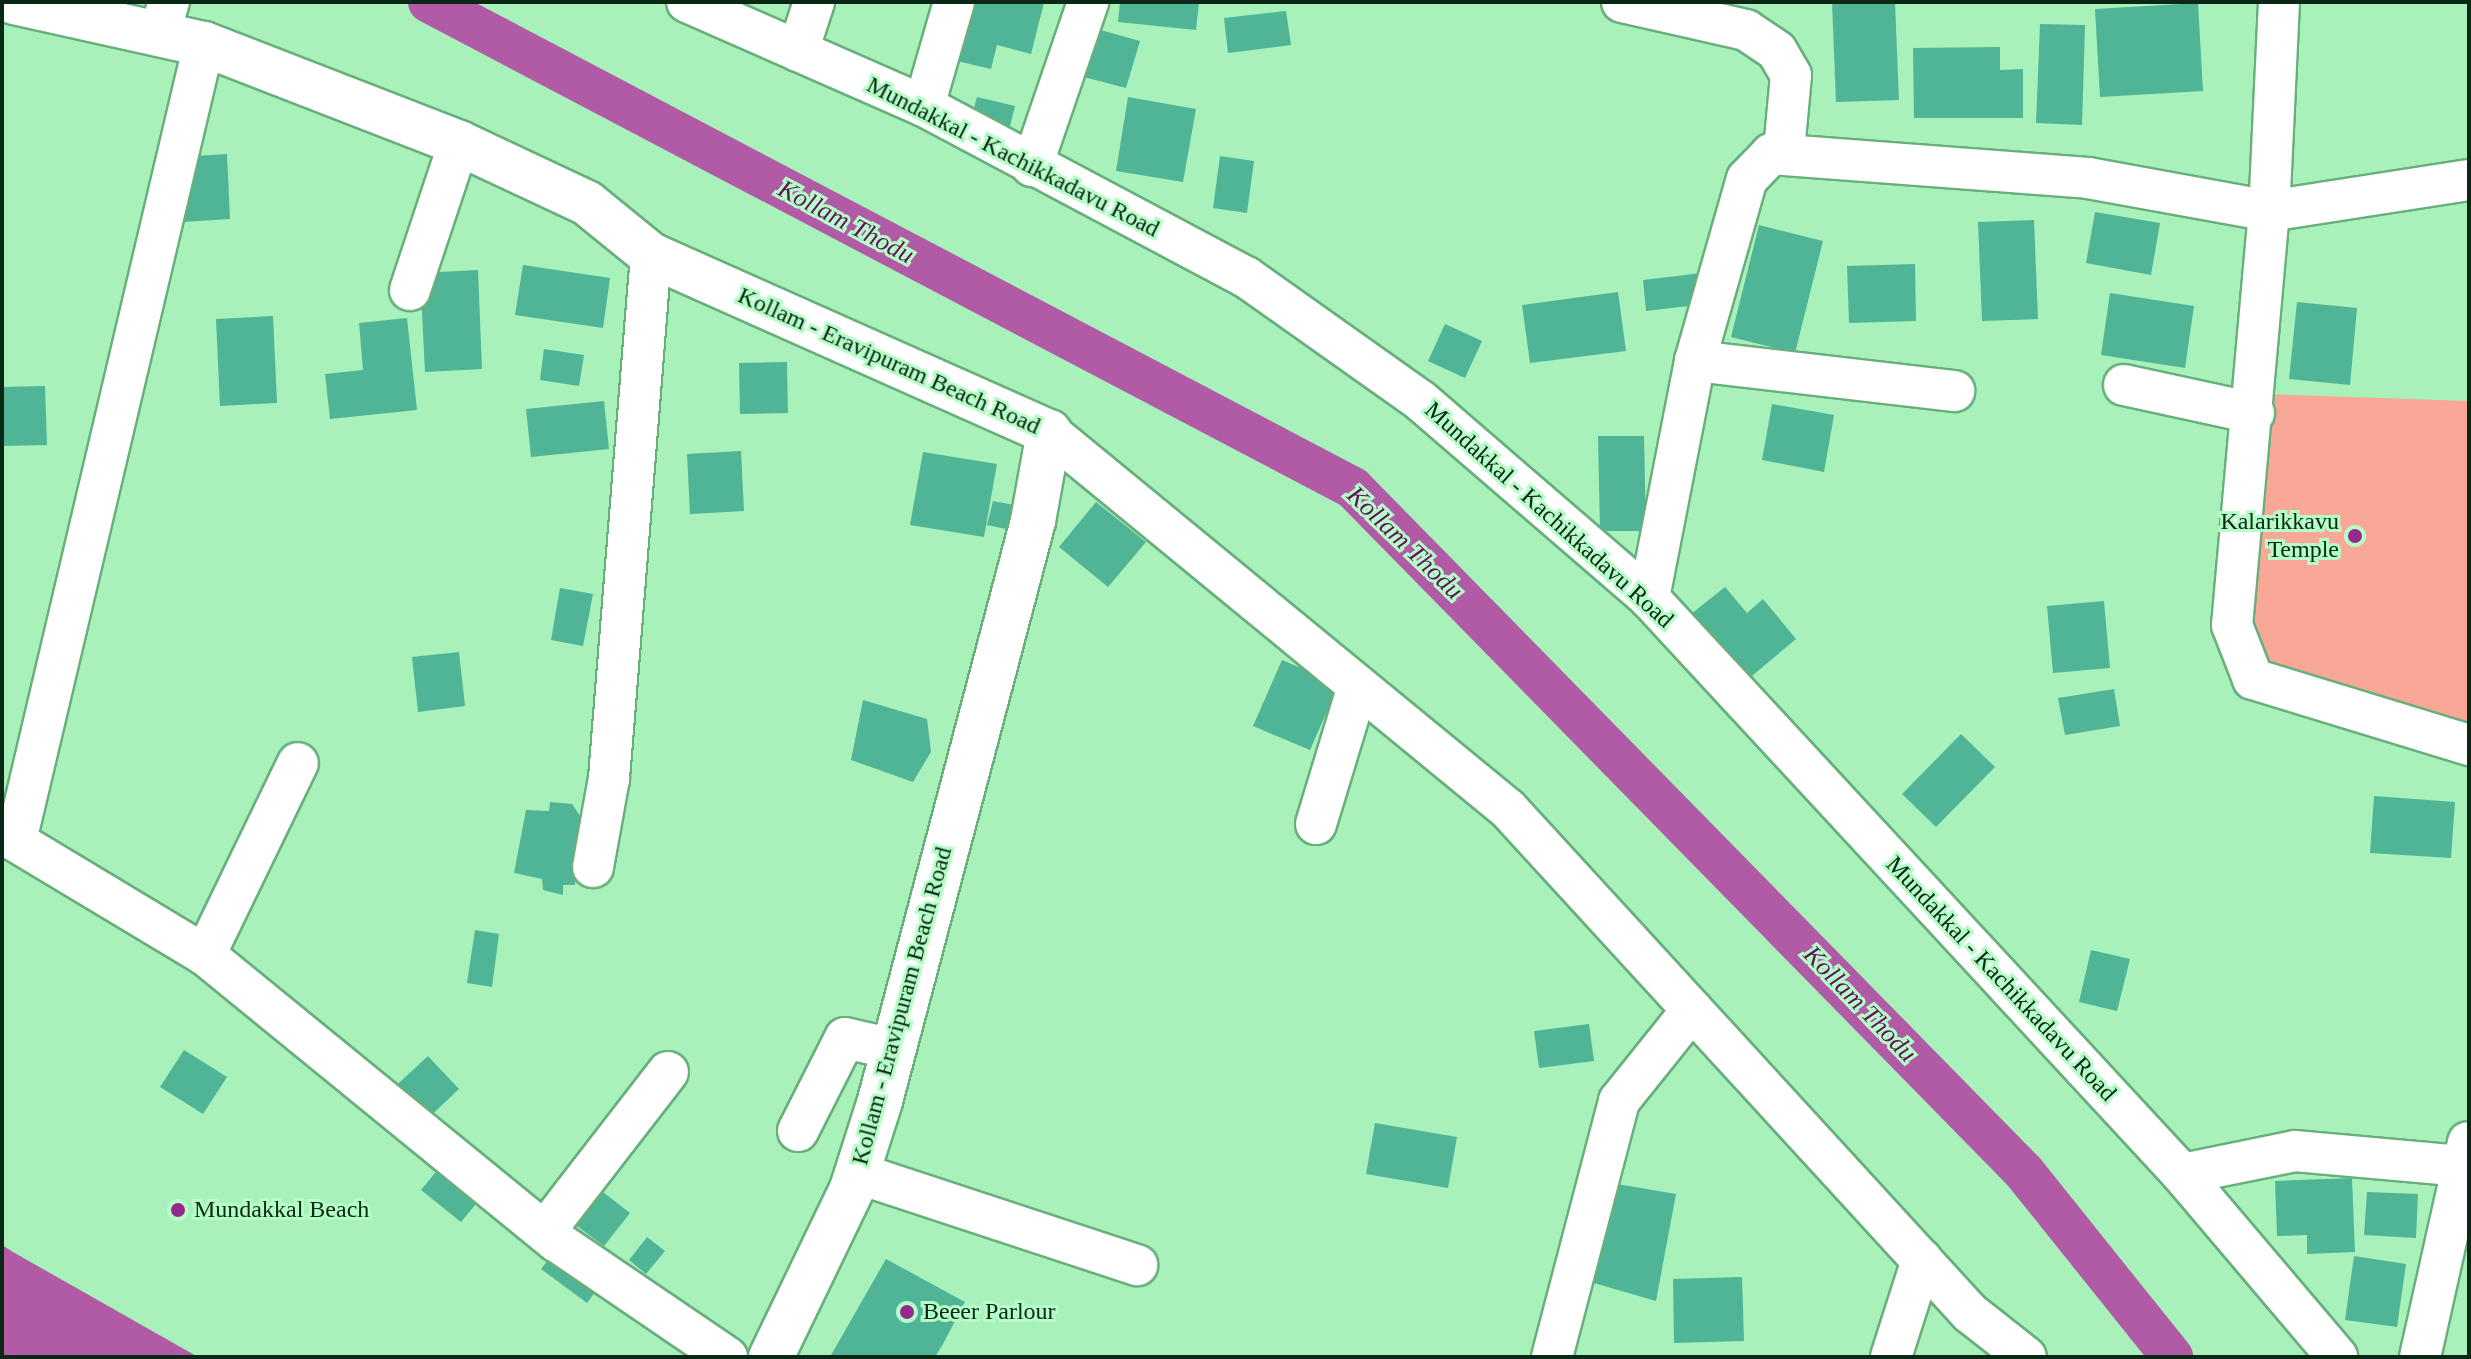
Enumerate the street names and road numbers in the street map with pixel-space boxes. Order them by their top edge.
street label: Mundakkal - Kachikkadavu Road [862,70,1164,244]
street label: Kollam - Eravipuram Beach Road [733,281,1045,441]
street label: Mundakkal - Kachikkadavu Road [1419,396,1679,634]
street label: Kollam - Eravipuram Beach Road [846,844,958,1168]
street label: Mundakkal - Kachikkadavu Road [1880,850,2122,1108]

